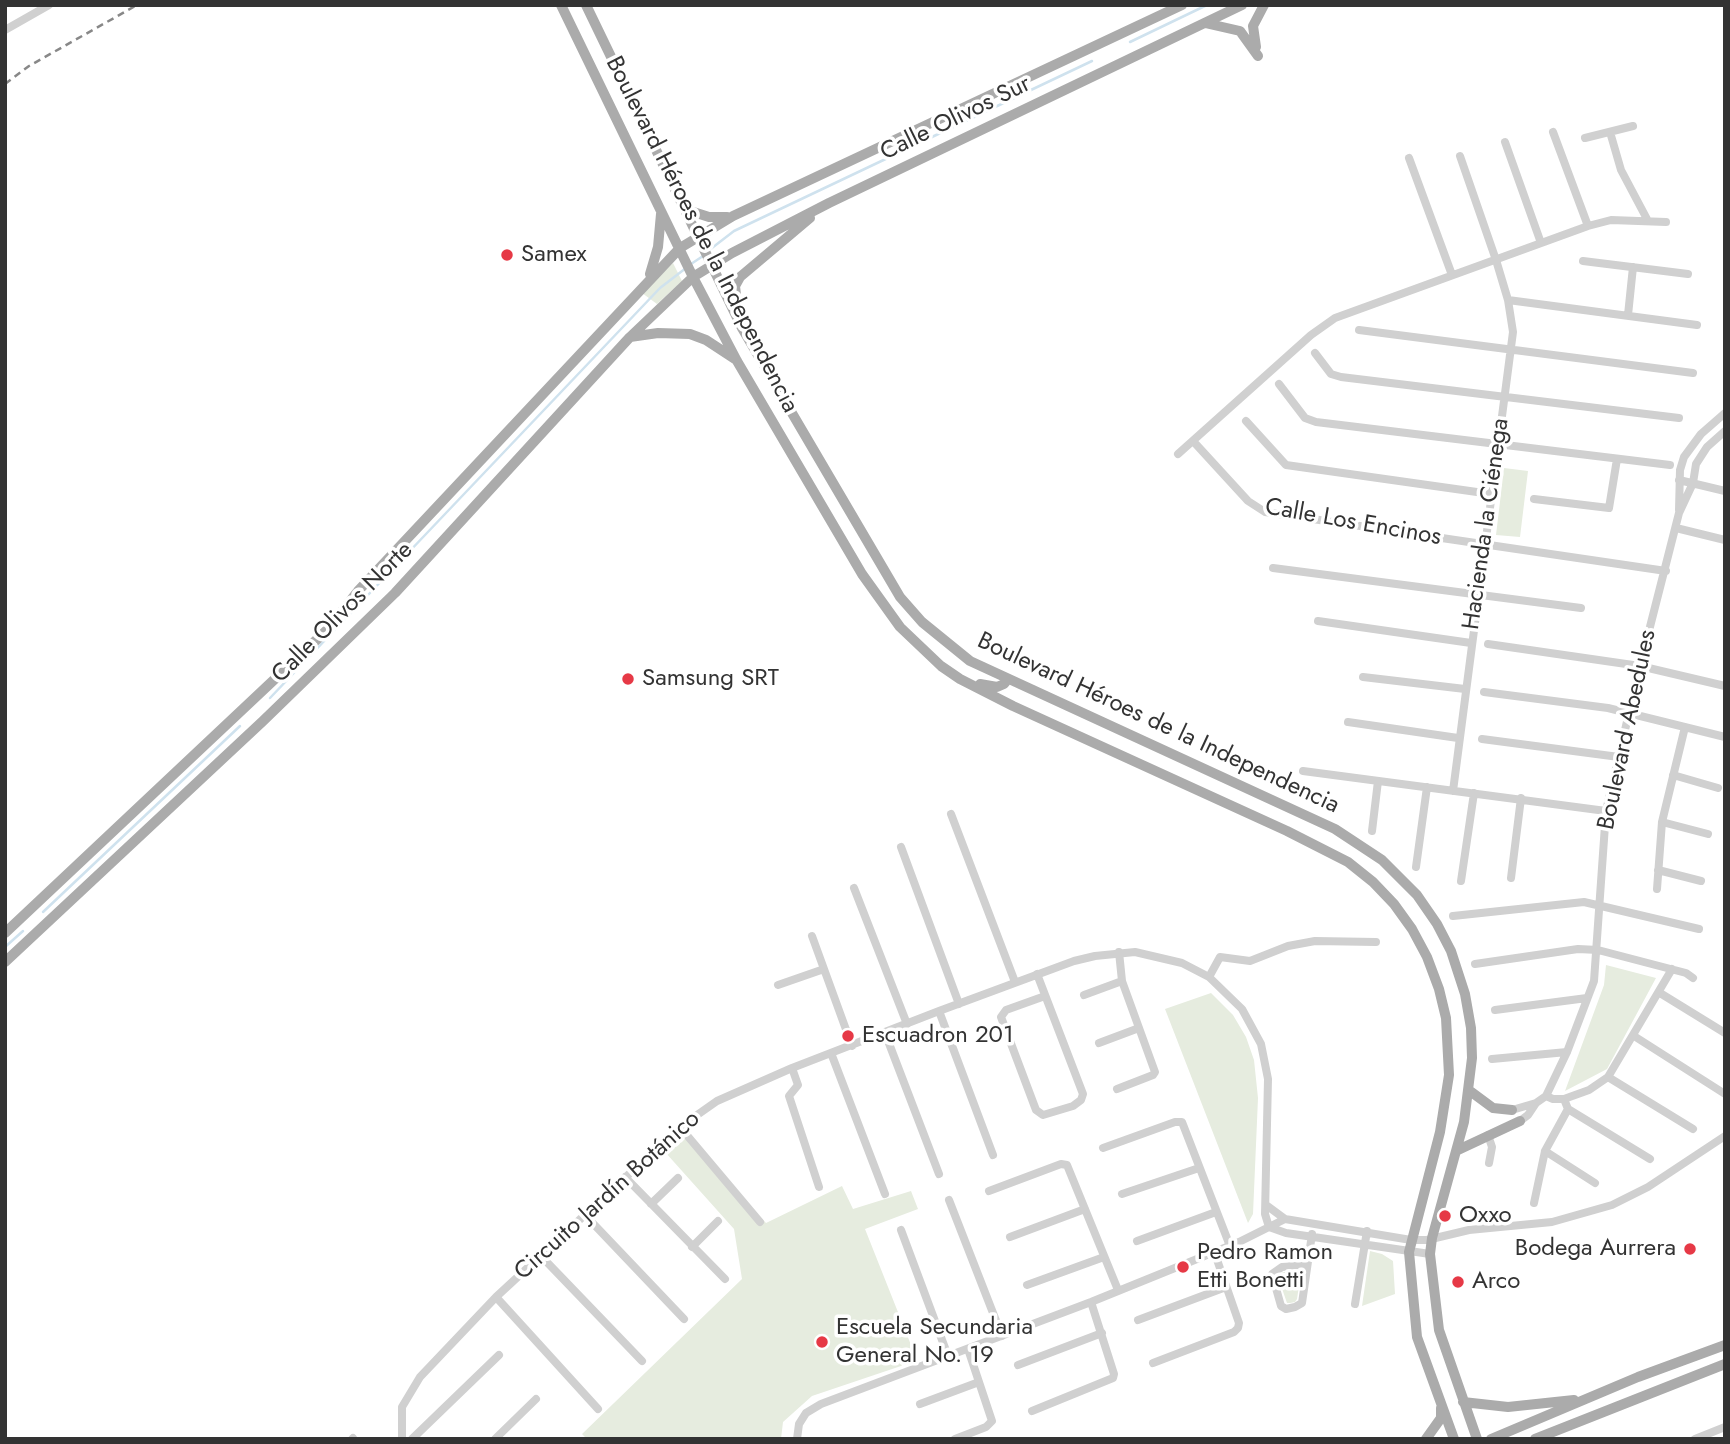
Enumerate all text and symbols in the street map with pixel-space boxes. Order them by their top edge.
street label: Boulevard Héroes de la Independencia [598,52,804,418]
street label: Calle Olivos Sur [876,70,1036,168]
place label: Samex [521,241,586,269]
marker: Samex [499,247,515,263]
street label: Hacienda la Ciénega [1458,416,1516,632]
street label: Calle Los Encinos [1263,493,1443,553]
street label: Calle Olivos Norte [267,537,419,689]
street label: Boulevard Héroes de la Independencia [972,627,1344,821]
street label: Boulevard Abedules [1593,627,1663,833]
place label: Samsung SRT [642,665,779,693]
marker: Samsung SRT [620,671,636,687]
place label: Escuadron 201 [862,1022,1014,1050]
marker: Escuadron 201 [840,1028,856,1044]
street label: Circuito Jardín Botánico [509,1105,707,1287]
place label: Oxxo [1459,1202,1512,1230]
marker: Oxxo [1437,1208,1453,1224]
place label: Bodega Aurrera [1515,1235,1676,1263]
place label: Pedro Ramon Etti Bonetti [1197,1239,1333,1295]
marker: Bodega Aurrera [1682,1241,1698,1257]
marker: Pedro Ramon Etti Bonetti [1175,1259,1191,1275]
place label: Arco [1472,1268,1520,1296]
marker: Arco [1450,1274,1466,1290]
place label: Escuela Secundaria General No. 19 [836,1314,1033,1370]
marker: Escuela Secundaria General No. 19 [814,1334,830,1350]

